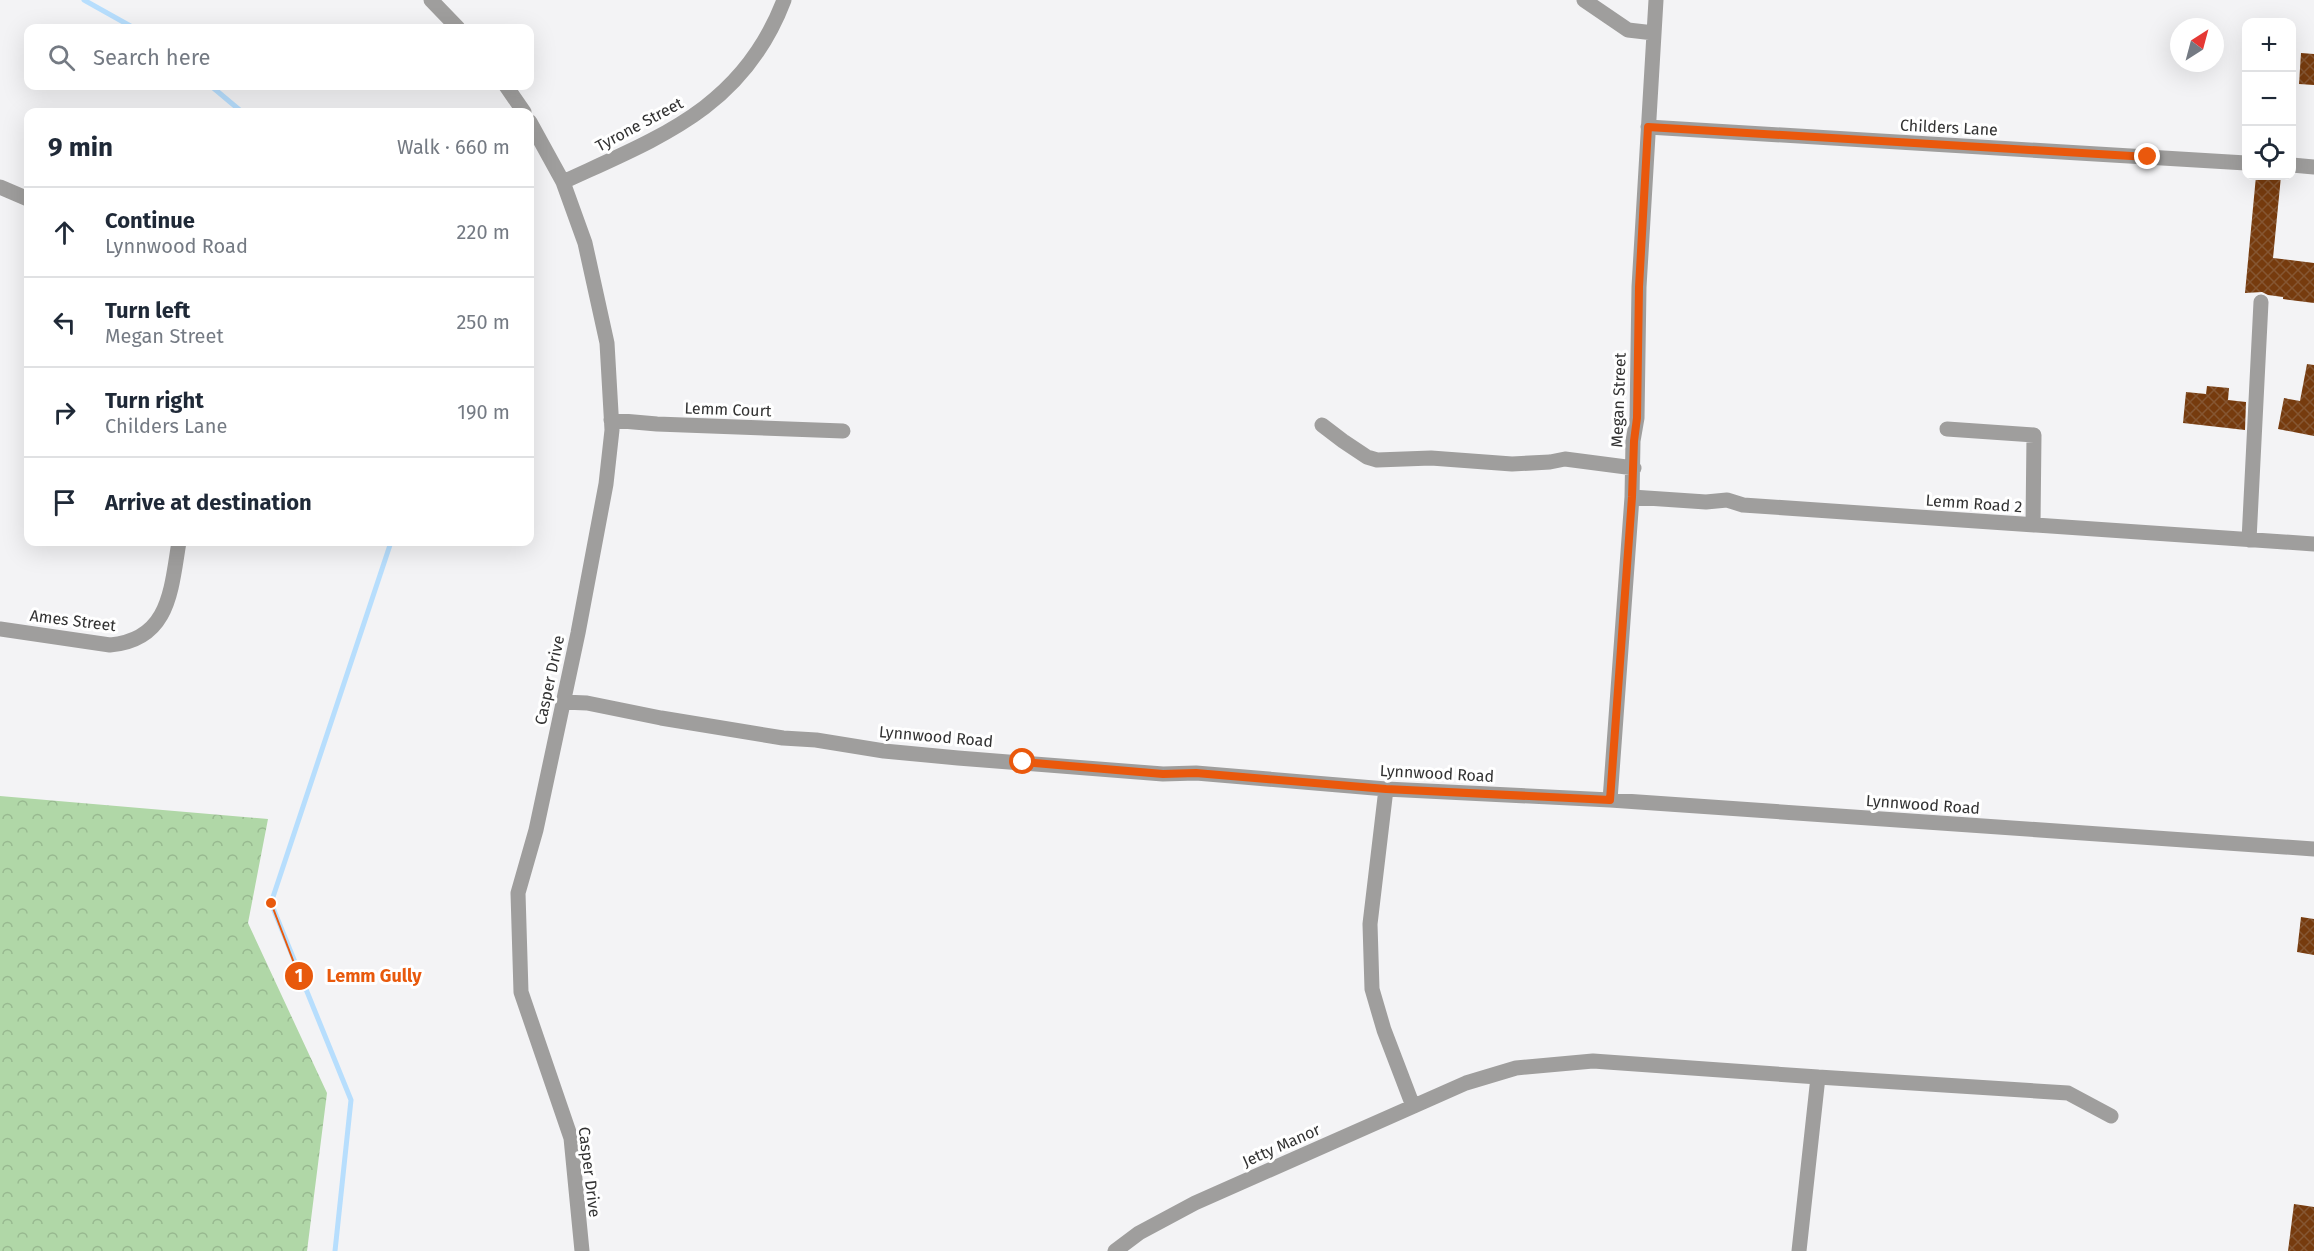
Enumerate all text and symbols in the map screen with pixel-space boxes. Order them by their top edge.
north arrow [2170,18,2224,72]
map controls [2242,18,2296,180]
button: + [2242,18,2296,72]
search box [24,24,534,90]
icon: search [45,41,78,74]
text: Search here [93,44,211,71]
button: − [2242,72,2296,126]
street label: Tyrone Street [592,93,686,155]
street label: Childers Lane [1900,115,1998,140]
button: locate [2242,126,2296,180]
text: 9 min [48,132,113,163]
text: Walk · 660 m [397,135,510,159]
route end [2134,143,2160,169]
text: Continue [105,207,195,234]
icon: ahead [48,216,81,249]
text: 220 m [457,220,510,244]
text: Lynnwood Road [105,234,248,258]
text: Turn left [105,297,190,324]
icon: left [48,306,81,339]
text: 250 m [456,310,510,334]
text: Megan Street [105,324,224,348]
street label: Megan Street [1607,352,1630,448]
text: Turn right [105,387,204,414]
icon: right [48,396,81,429]
street label: Lemm Court [684,398,772,421]
text: 190 m [457,400,510,424]
text: Childers Lane [105,414,227,438]
icon: arrive [48,486,81,519]
text: Arrive at destination [105,489,312,516]
street label: Lemm Road 2 [1925,491,2023,516]
street label: Ames Street [29,606,117,635]
street label: Casper Drive [531,634,568,727]
street label: Lynnwood Road [878,722,994,751]
route start [1009,748,1035,774]
street label: Lynnwood Road [1379,761,1495,786]
street label: Lynnwood Road [1865,791,1981,818]
callout: Lemm Gully [284,958,433,994]
text: 1 [295,965,303,987]
text: Lemm Gully [326,965,422,987]
street label: Jetty Manor [1239,1120,1324,1171]
street label: Casper Drive [575,1126,604,1218]

